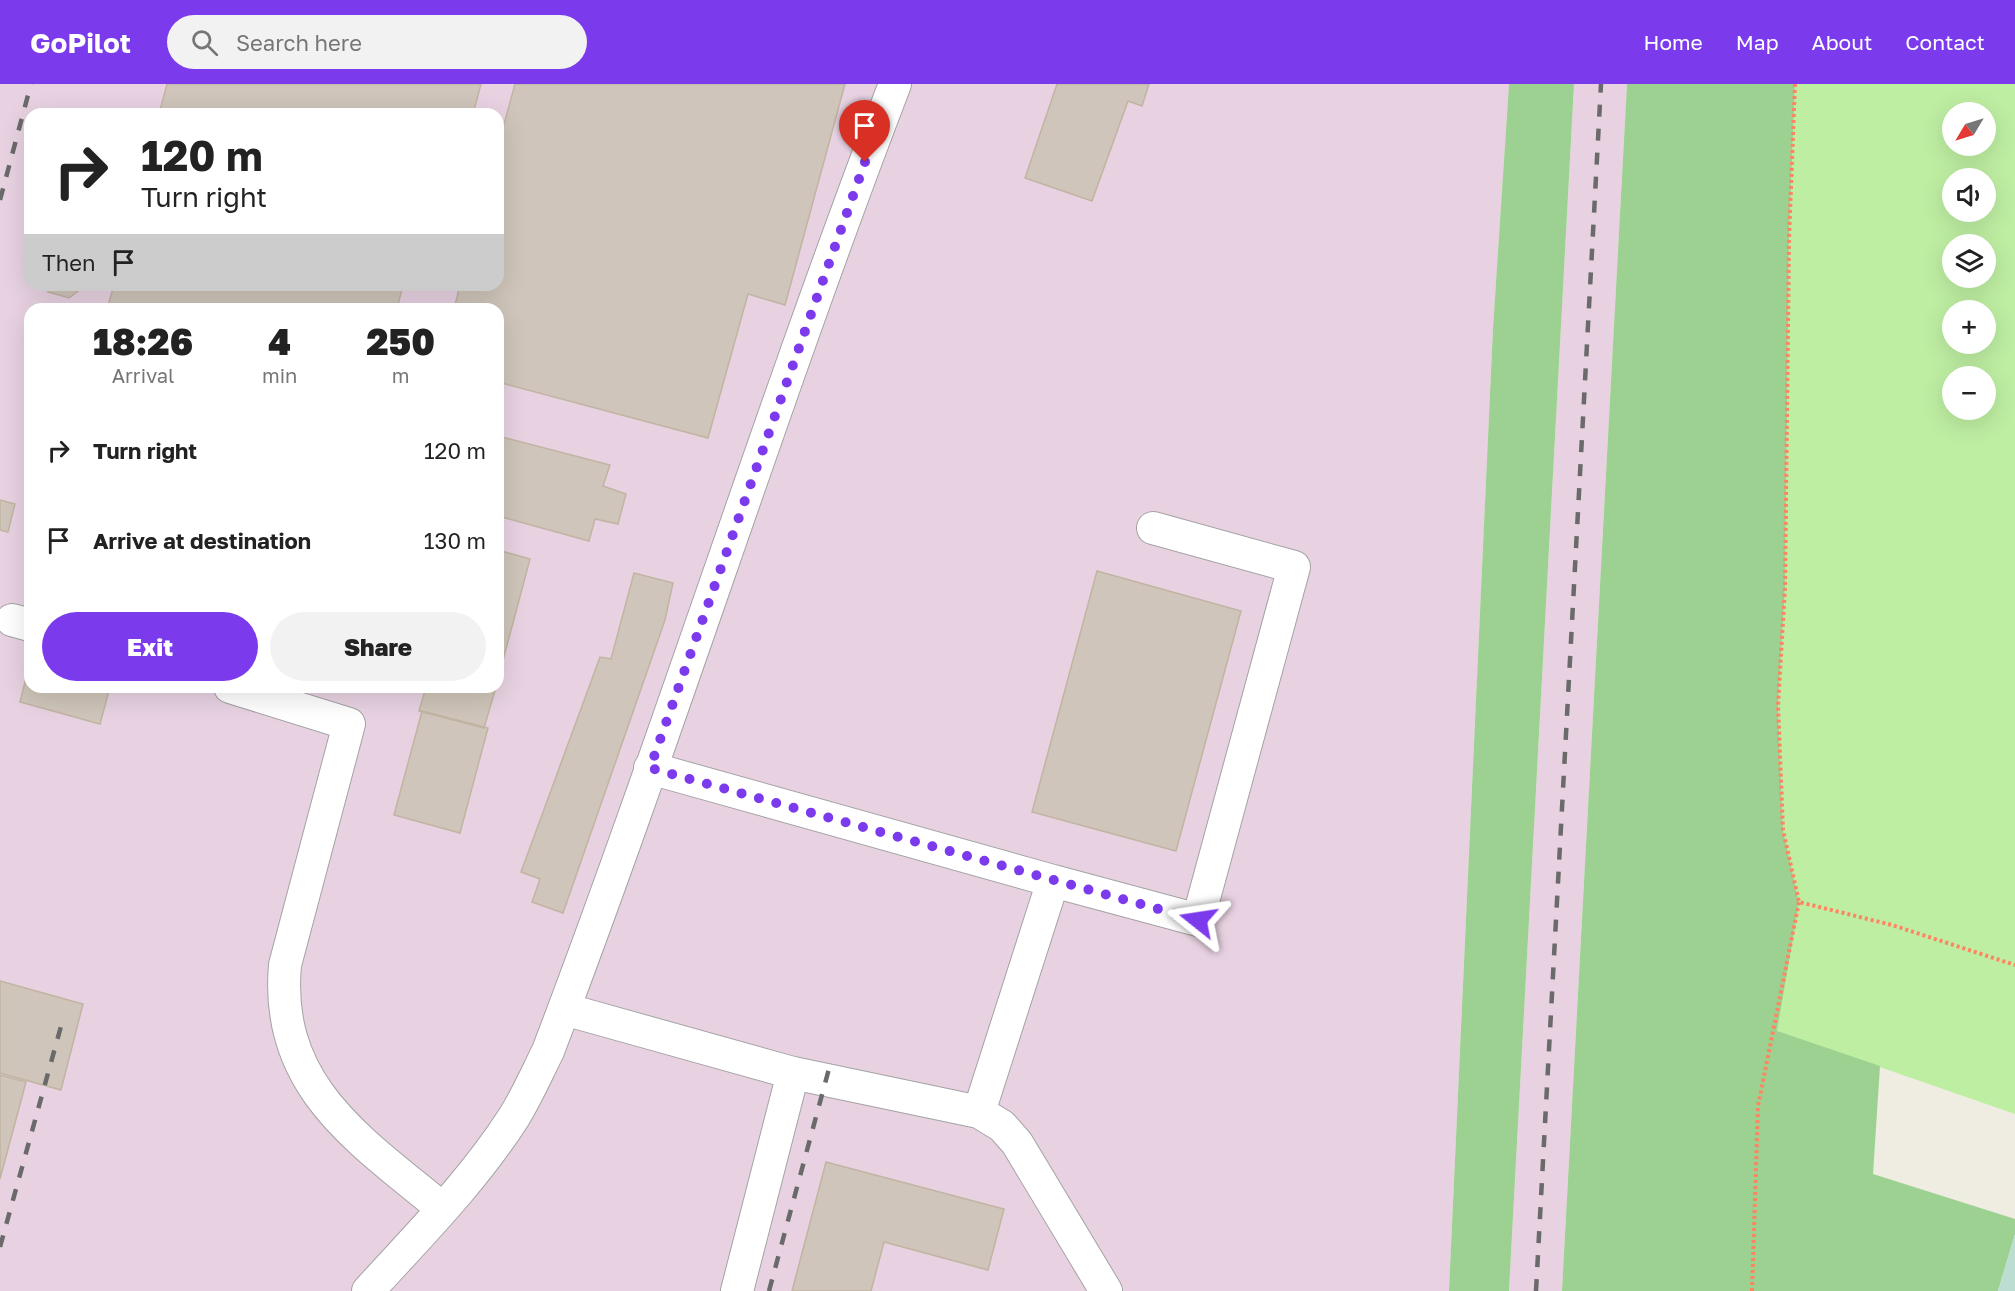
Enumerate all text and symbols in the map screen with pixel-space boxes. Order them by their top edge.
search box [167,15,587,69]
text: GoPilot [30,26,131,59]
icon: search [188,26,221,59]
text: Search here [236,29,362,56]
text: Home [1643,29,1703,55]
text: Map [1736,29,1779,55]
text: About [1812,29,1872,55]
text: Contact [1905,29,1985,55]
pin [839,100,890,162]
north arrow [1942,102,1996,156]
map controls [1942,102,1996,420]
icon: arrive [848,109,881,142]
text: 120 m [141,130,263,180]
icon: right [42,132,120,210]
button: sound [1942,168,1996,222]
text: Turn right [141,181,267,213]
button: layers [1942,234,1996,288]
icon: arrive [107,246,140,279]
text: Then [42,249,95,276]
button: + [1942,300,1996,354]
text: 18:26 [93,320,193,363]
text: 4 [268,320,291,363]
text: 250 [366,320,435,363]
text: Arrival [112,363,174,387]
text: min [262,363,297,387]
text: m [392,363,410,387]
button: − [1942,366,1996,420]
icon: right [42,434,75,467]
text: Turn right [93,437,197,464]
text: 120 m [424,437,486,464]
icon: arrive [42,524,75,557]
text: Arrive at destination [93,527,311,554]
text: 130 m [424,527,486,554]
button: Exit [42,612,258,681]
button: Share [270,612,486,681]
position arrow [1166,888,1230,952]

